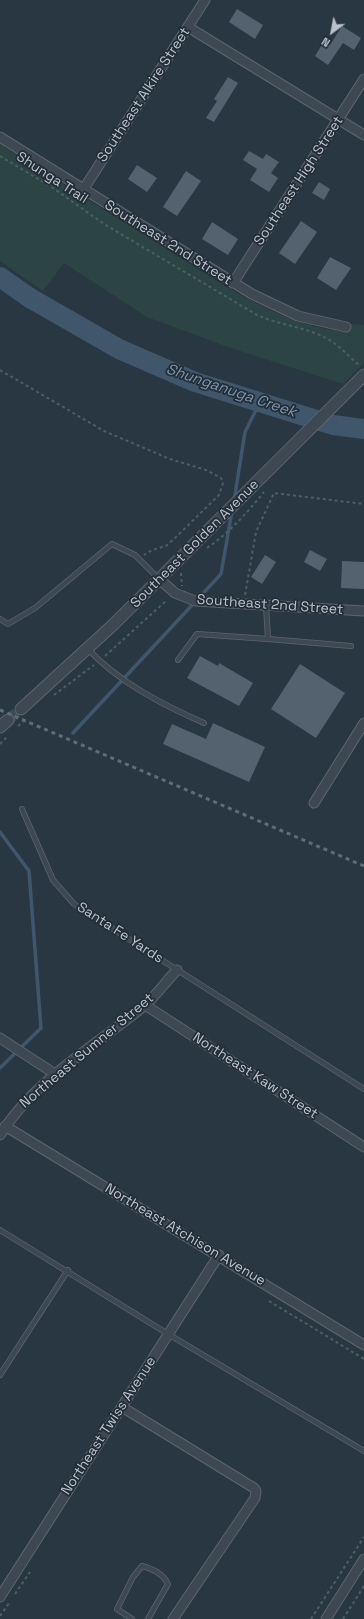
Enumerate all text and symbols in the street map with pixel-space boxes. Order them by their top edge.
north arrow [312,12,352,52]
street label: Southeast Alkire Street [94,24,194,166]
text: N [319,34,332,50]
street label: Southeast High Street [251,113,347,249]
street label: Shunga Trail [13,149,91,207]
street label: Southeast 2nd Street [101,197,235,289]
water label: Shunganuga Creek [164,360,298,422]
street label: Southeast Golden Avenue [127,476,263,612]
street label: Southeast 2nd Street [196,592,344,618]
street label: Santa Fe Yards [74,899,166,967]
street label: Northeast Sumner Street [17,990,157,1112]
street label: Northeast Kaw Street [189,1029,321,1123]
street label: Northeast Atchison Avenue [102,1180,268,1290]
street label: Northeast Twiss Avenue [58,1354,160,1498]

